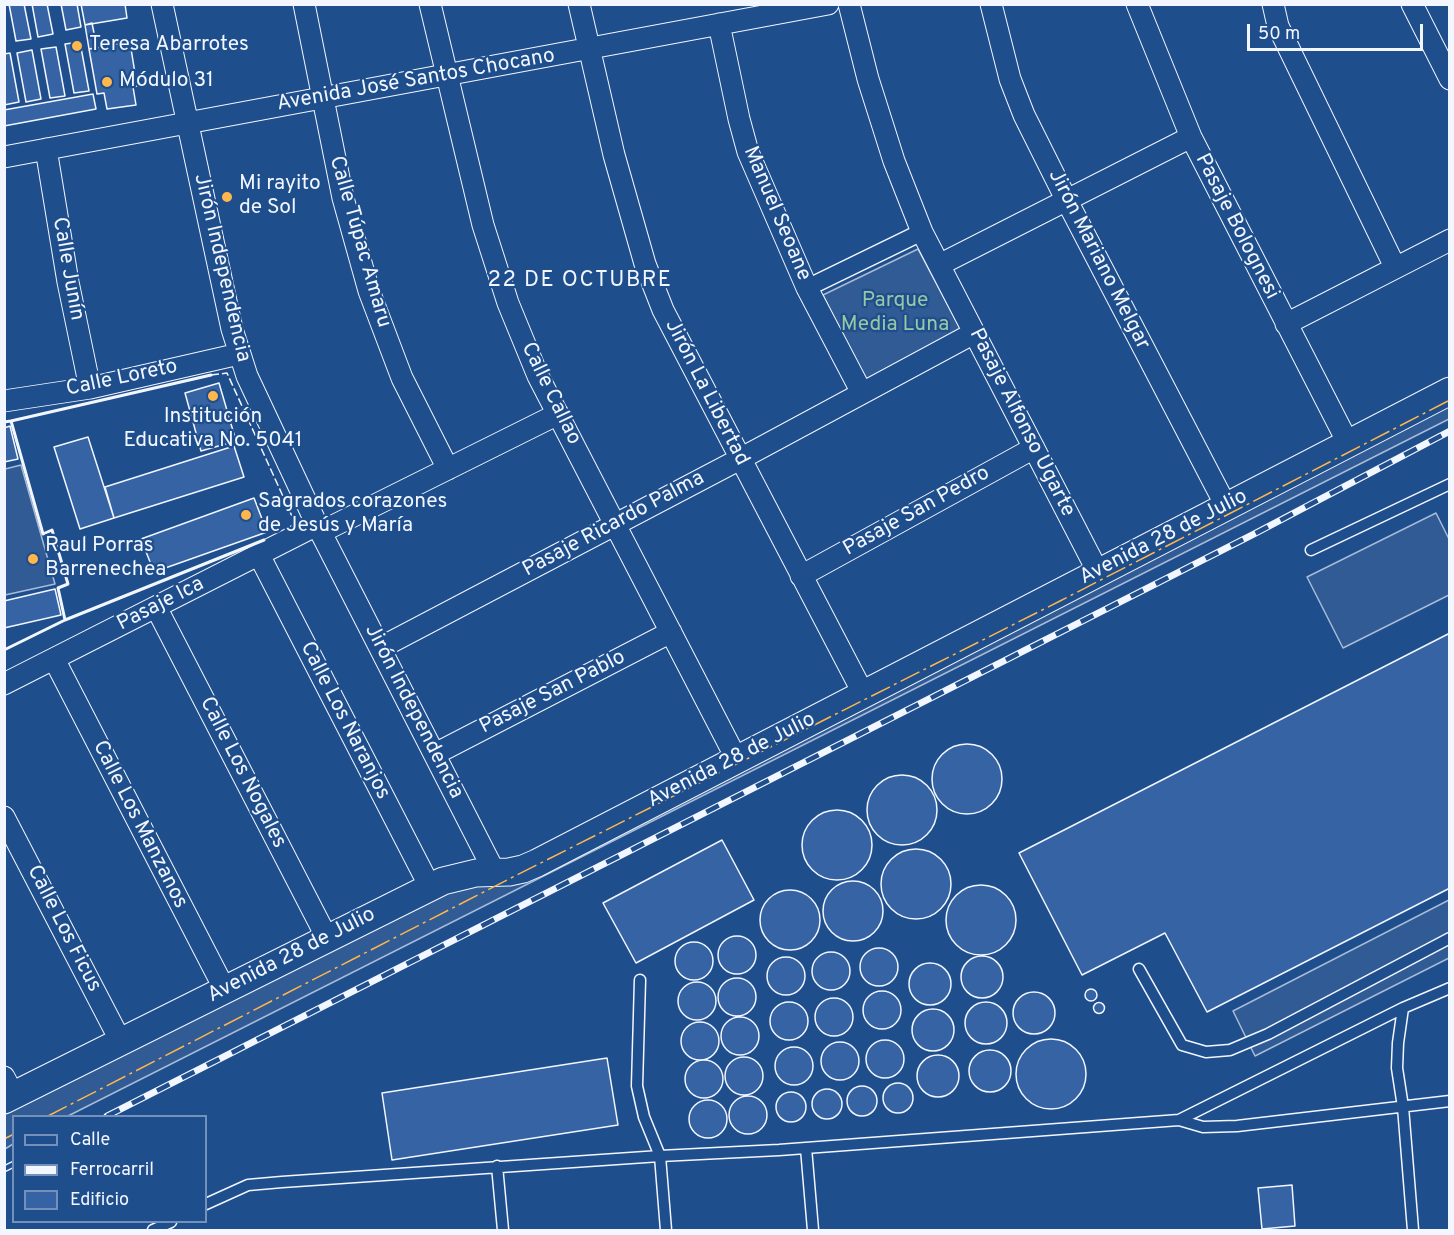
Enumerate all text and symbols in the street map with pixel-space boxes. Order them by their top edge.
scale bar [1250,12,1426,50]
text: 50 m [1258,23,1300,46]
place label: Teresa Abarrotes [89,33,249,59]
marker: Teresa Abarrotes [70,39,84,53]
street label: Avenida José Santos Chocano [275,44,557,118]
place label: Módulo 31 [119,69,214,95]
marker: Módulo 31 [100,75,114,89]
street label: Manuel Seoane [736,143,816,285]
street label: Pasaje Bolognesi [1188,150,1284,304]
street label: Calle Túpac Amaru [322,153,396,331]
street label: Jirón Mariano Melgar [1042,166,1154,354]
street label: Jirón Independencia [187,171,255,365]
place label: Mi rayito de Sol [239,172,321,222]
marker: Mi rayito de Sol [220,190,234,204]
street label: Calle Junín [46,215,88,323]
district label: 22 DE OCTUBRE [487,269,673,295]
park label: Parque Media Luna [841,289,949,339]
street label: Jirón La Libertad [658,316,754,470]
street label: Pasaje Alfonso Ugarte [963,325,1079,521]
street label: Calle Callao [514,339,586,449]
street label: Calle Loreto [64,355,180,403]
marker: Institución Educativa No. 5041 [206,389,220,403]
place label: Institución Educativa No. 5041 [123,405,303,455]
street label: Pasaje San Pedro [839,461,995,563]
street label: Pasaje Ricardo Palma [519,466,709,584]
street label: Avenida 28 de Julio [1076,485,1252,591]
place label: Sagrados corazones de Jesús y María [258,490,447,540]
marker: Sagrados corazones de Jesús y María [239,508,253,522]
place label: Raul Porras Barrenechea [45,534,166,584]
marker: Raul Porras Barrenechea [26,552,40,566]
street label: Pasaje Ica [113,572,209,638]
street label: Jirón Independencia [358,621,468,803]
street label: Calle Los Naranjos [293,638,395,804]
street label: Pasaje San Pablo [476,645,630,741]
street label: Calle Los Nogales [193,693,291,853]
street label: Avenida 28 de Julio [644,708,820,814]
street label: Calle Los Manzanos [86,737,192,913]
street label: Calle Los Ficus [20,861,106,997]
street label: Avenida 28 de Julio [204,903,380,1009]
legend [12,1115,207,1223]
text: Calle [70,1129,110,1152]
text: Ferrocarril [70,1159,154,1182]
text: Edificio [70,1189,129,1212]

